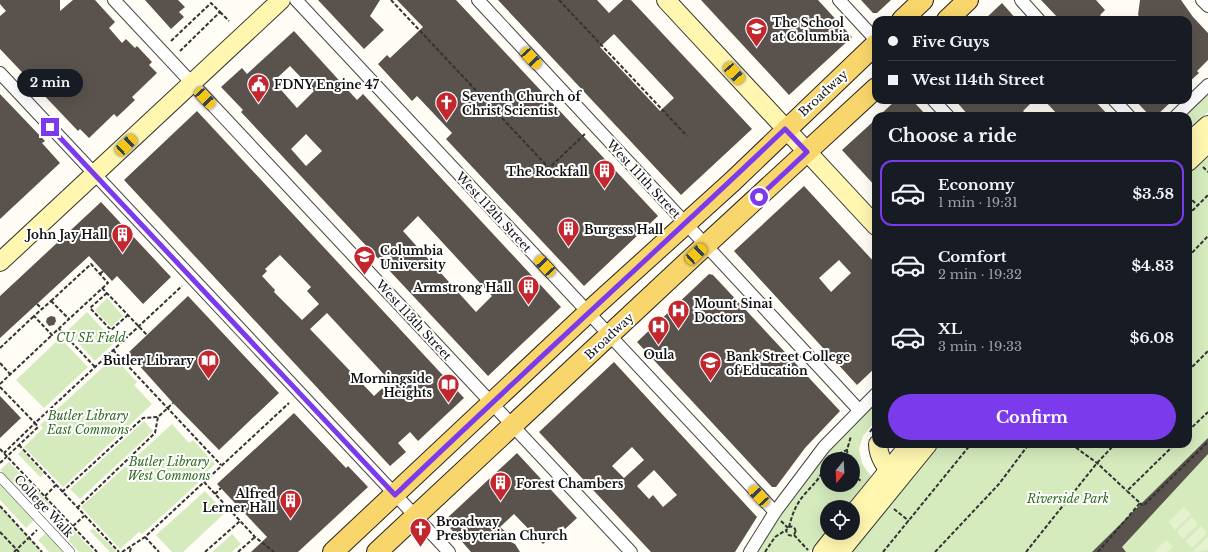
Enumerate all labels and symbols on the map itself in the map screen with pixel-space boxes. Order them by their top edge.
place label: The School at Columbia [772,15,850,44]
school or university icon: The School at Columbia [744,16,770,49]
car [518,45,544,71]
car [722,60,746,86]
street label: Broadway [795,66,851,119]
callout: 2 min [17,69,83,97]
public building icon: FDNY Engine 47 [245,71,271,104]
place label: FDNY Engine 47 [274,77,380,92]
car [192,85,218,111]
place label: Seventh Church of Christ Scientist [462,89,582,118]
church icon: Seventh Church of Christ Scientist [433,90,459,123]
route end [41,118,59,136]
car [113,132,139,158]
street label: West 111th Street [603,136,685,222]
building icon: The Rockfall [591,158,617,191]
place label: The Rockfall [506,164,589,179]
street label: West 112th Street [452,168,535,255]
route start [750,188,768,206]
building icon: Burgess Hall [555,216,581,249]
building icon: John Jay Hall [110,221,136,254]
place label: Burgess Hall [584,222,664,237]
place label: John Jay Hall [23,227,109,242]
car [683,241,709,267]
place label: Columbia University [380,243,446,272]
school or university icon: Columbia University [352,244,378,277]
car [532,253,558,279]
building icon: Armstrong Hall [515,274,541,307]
street label: West 113th Street [372,276,455,363]
place label: Armstrong Hall [412,280,513,295]
place label: Mount Sinai Doctors [694,296,773,325]
hospital icon: Mount Sinai Doctors [666,297,692,330]
street label: Broadway [581,309,637,362]
hospital icon: Oula [646,314,672,347]
park label: CU SE Field [56,330,127,345]
library icon: Butler Library [196,347,222,380]
place label: Oula [644,347,675,362]
place label: Bank Street College of Education [726,349,850,378]
school or university icon: Bank Street College of Education [697,350,723,383]
place label: Butler Library [103,353,194,368]
place label: Morningside Heights [350,371,432,400]
library icon: Morningside Heights [435,372,461,405]
park label: Butler Library East Commons [46,408,129,437]
north arrow [820,452,860,492]
park label: Butler Library West Commons [128,454,211,483]
building icon: Forest Chambers [487,470,513,503]
street label: College Walk [11,472,77,541]
place label: Forest Chambers [516,476,624,491]
car [746,483,772,509]
place label: Alfred Lerner Hall [202,486,277,515]
building icon: Alfred Lerner Hall [278,487,304,520]
park label: Riverside Park [1026,491,1109,506]
place label: Broadway Presbyterian Church [436,514,568,543]
church icon: Broadway Presbyterian Church [408,515,434,548]

